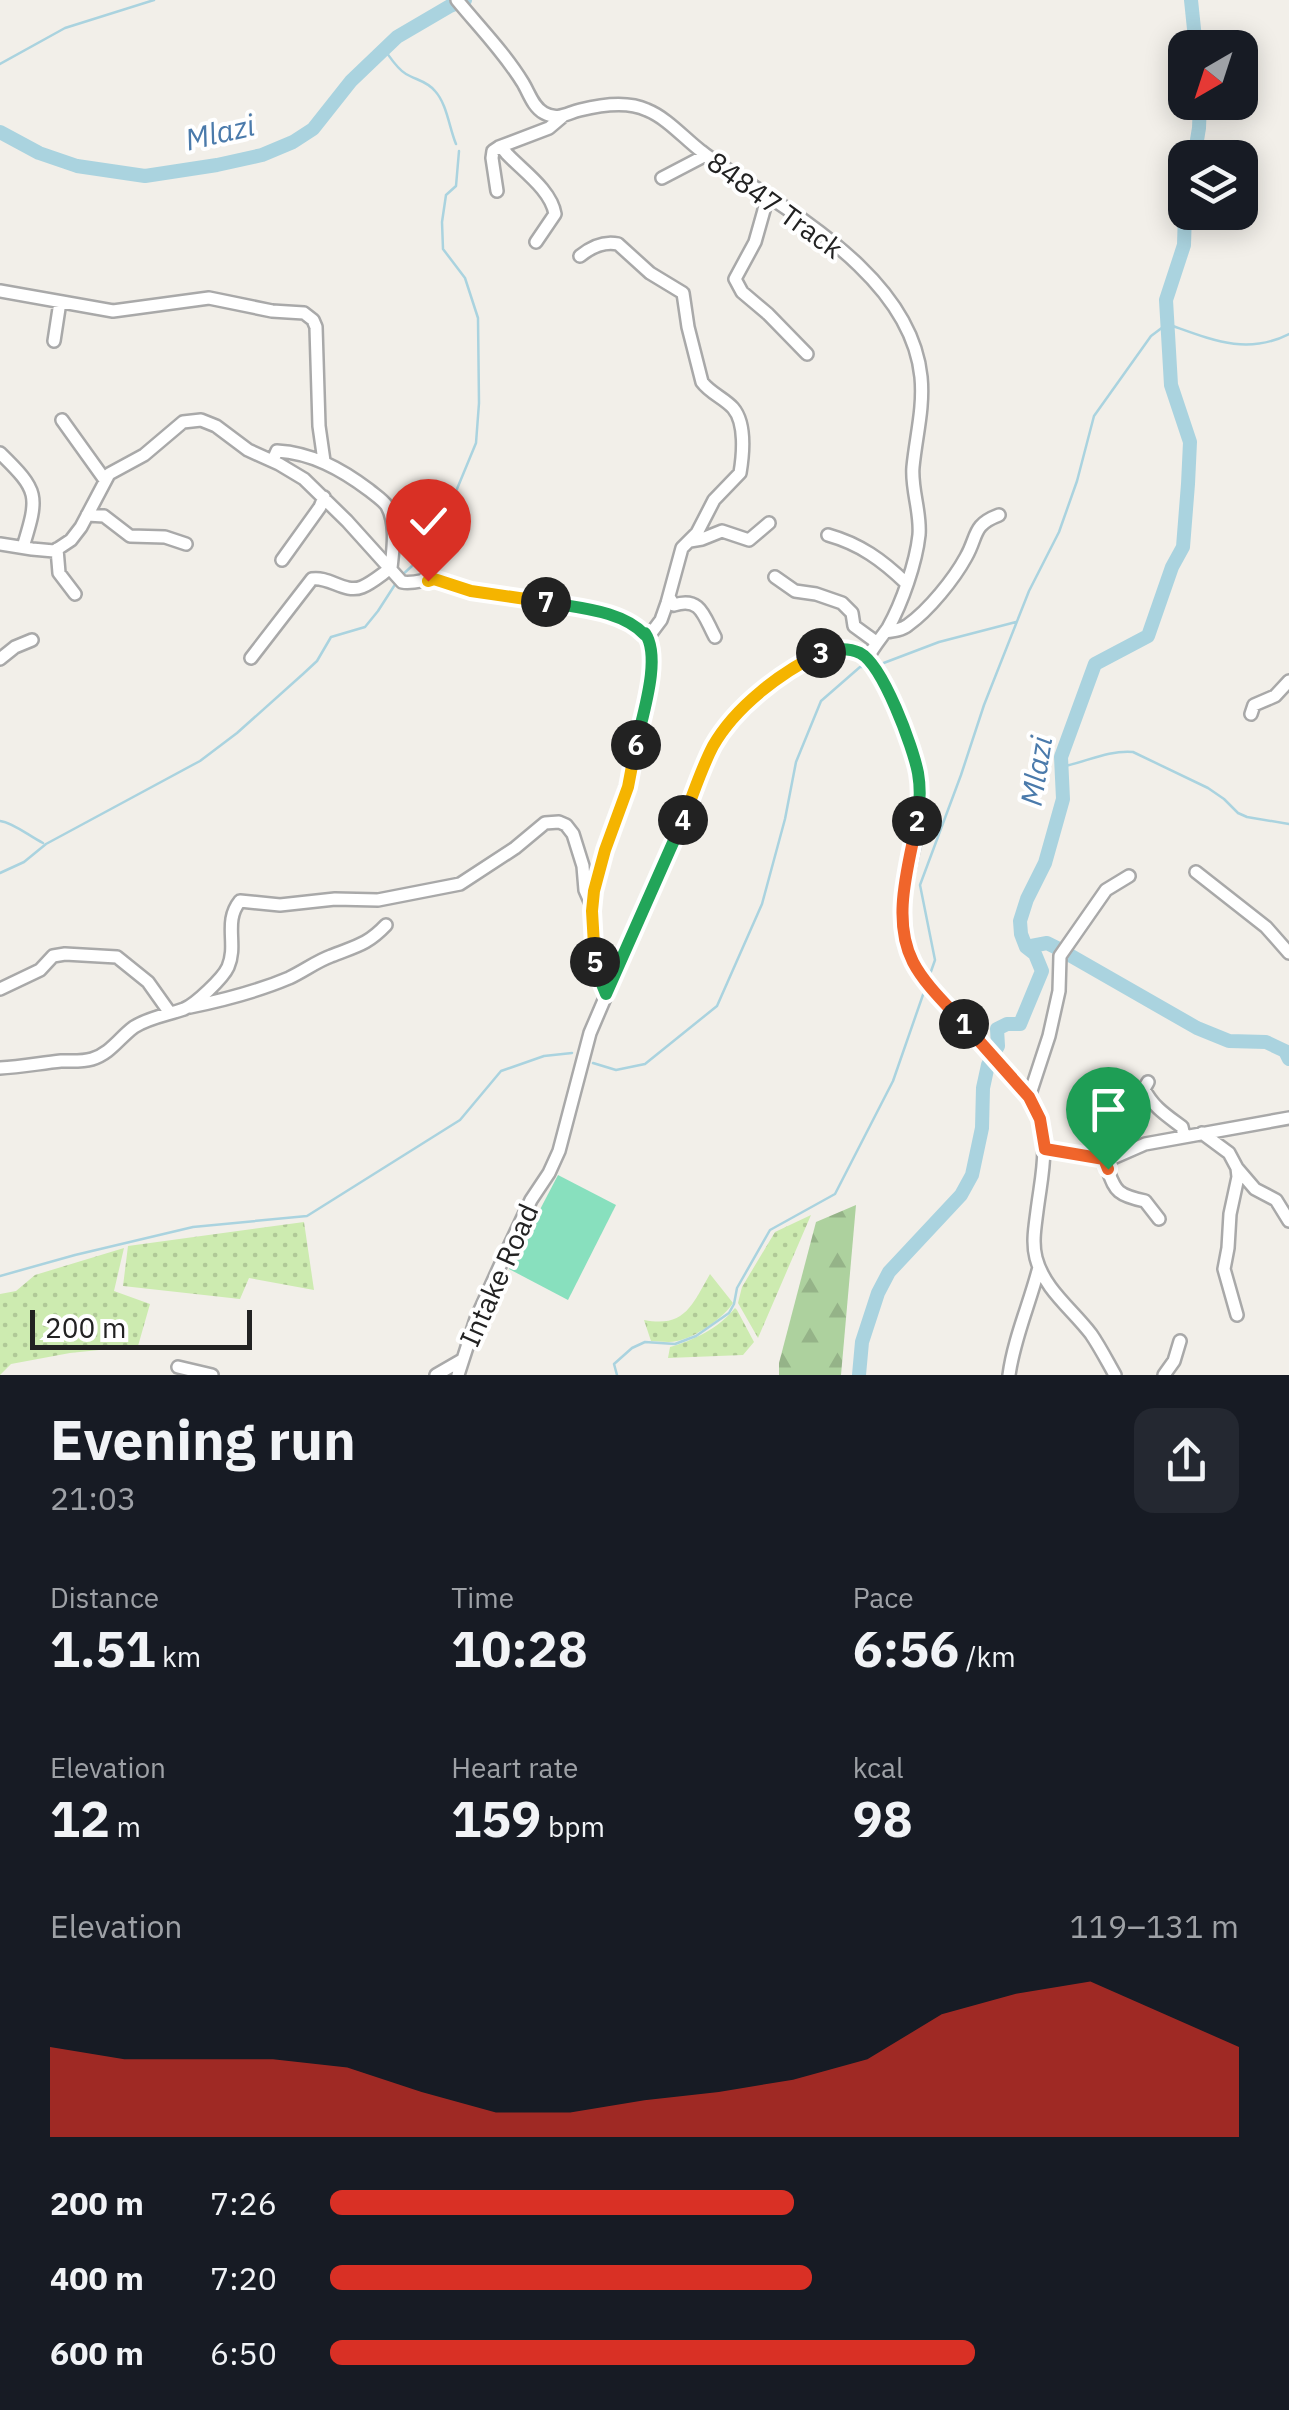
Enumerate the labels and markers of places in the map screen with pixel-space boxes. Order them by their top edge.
pin [386,479,471,582]
pin: 7 [521,577,571,627]
pin: 3 [796,628,846,678]
pin: 6 [611,720,661,770]
pin: 4 [658,795,708,845]
pin: 2 [892,796,942,846]
pin: 5 [570,937,620,987]
pin: 1 [939,999,989,1049]
pin [1066,1067,1151,1170]

